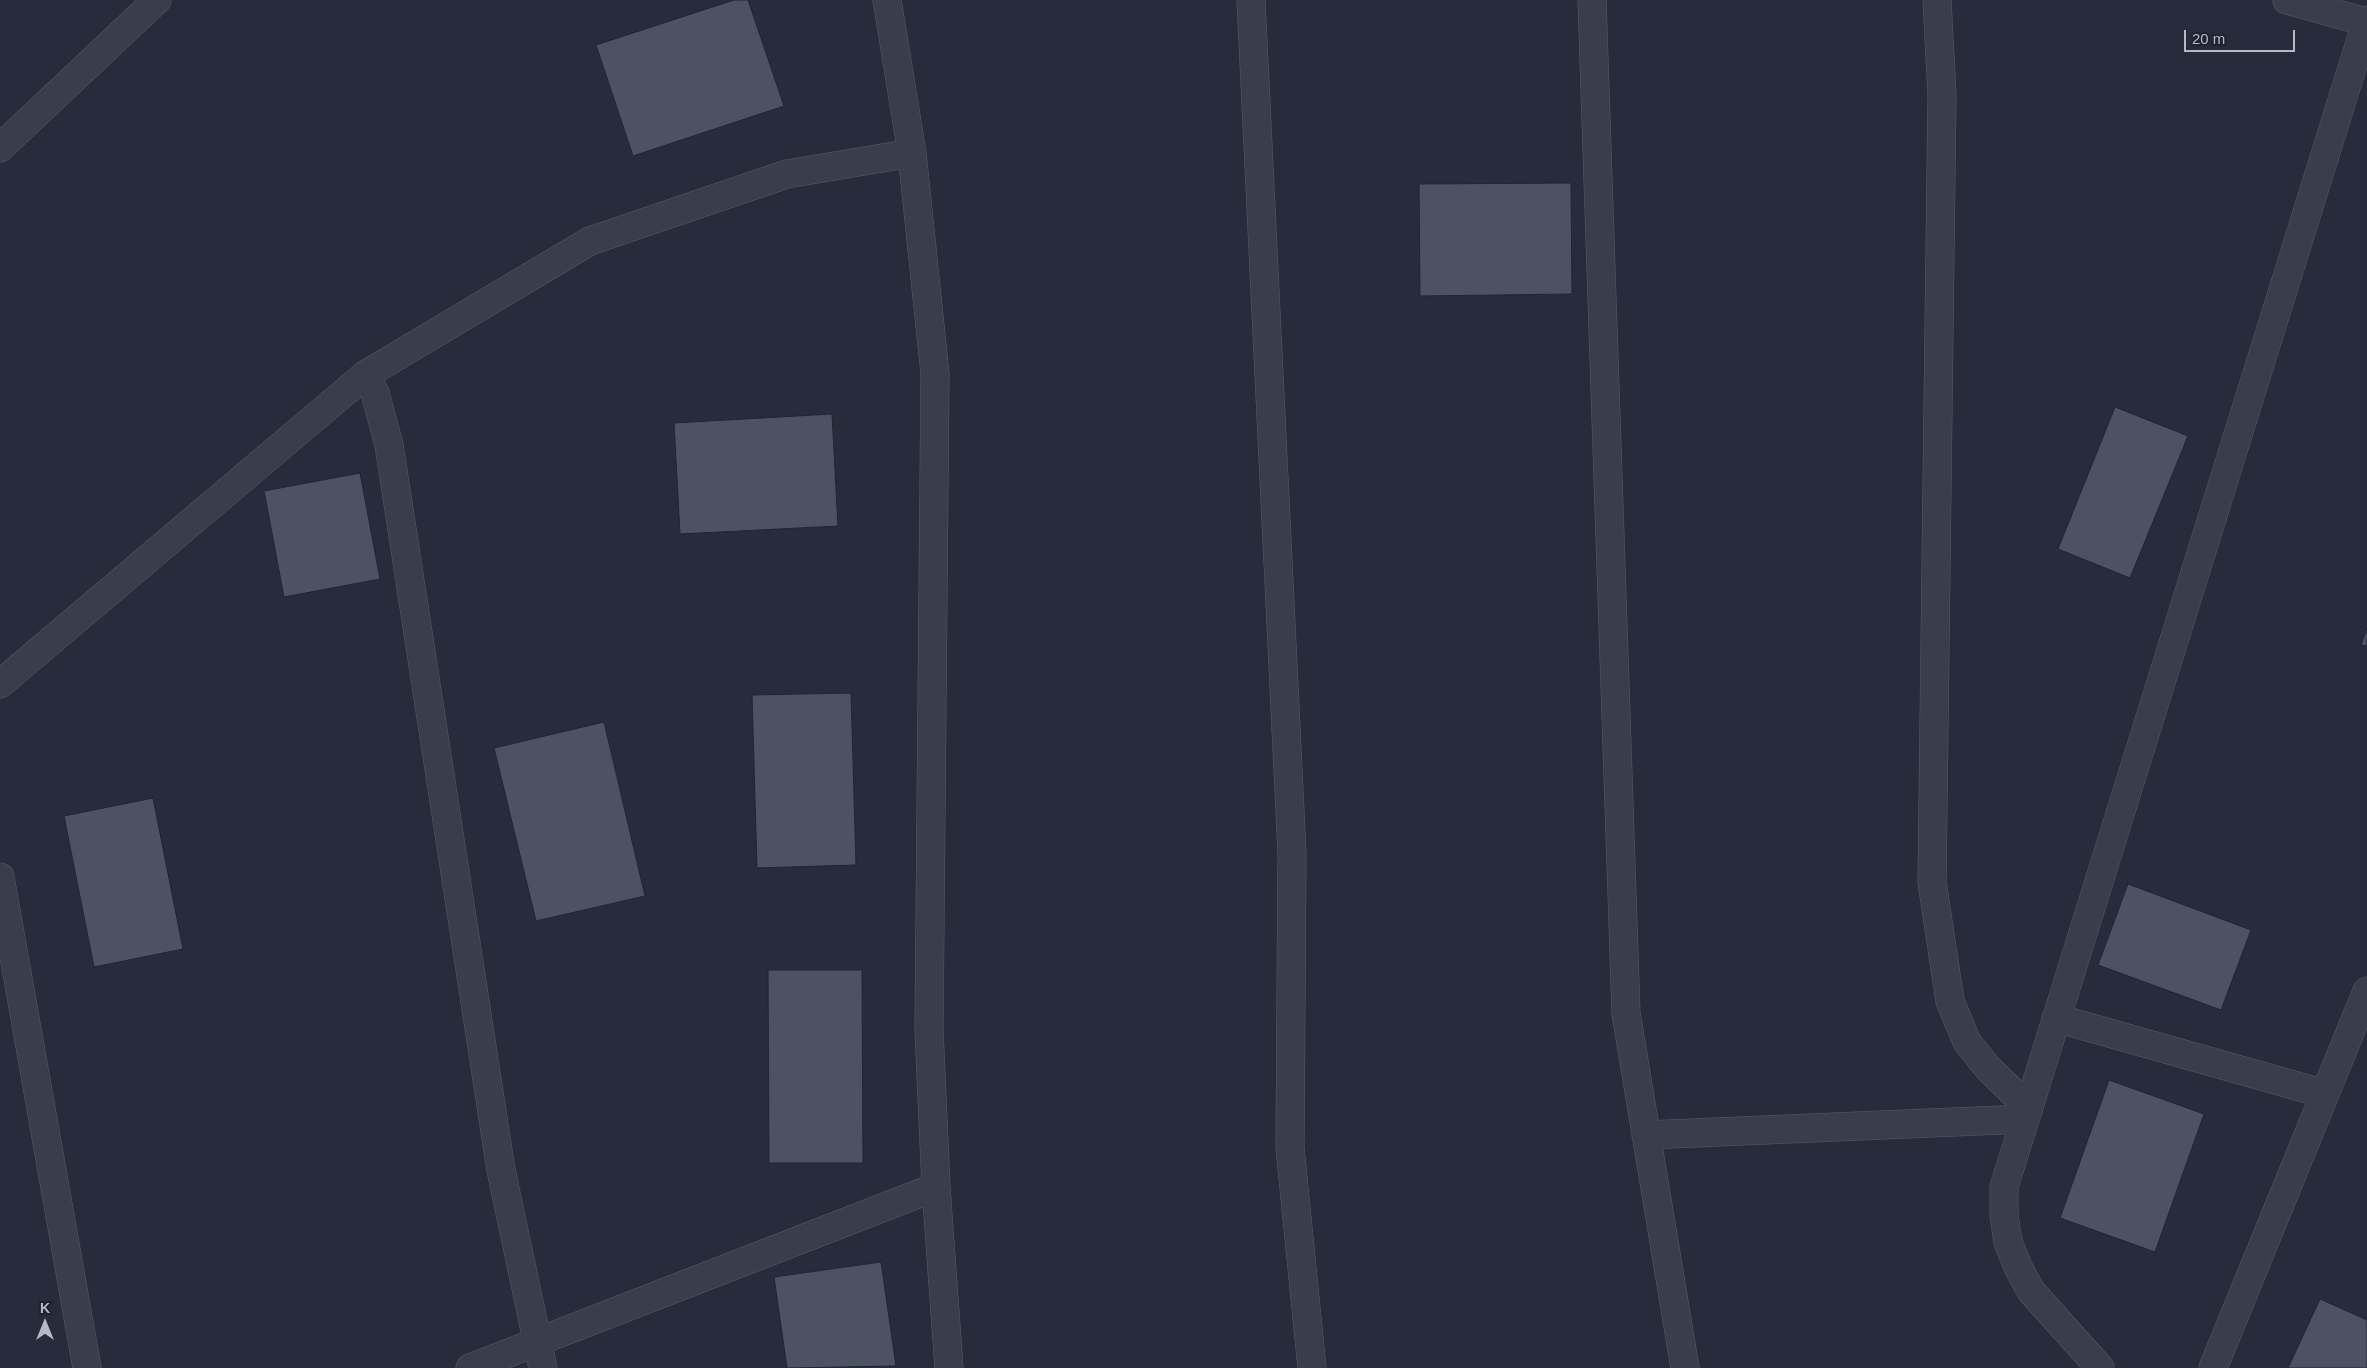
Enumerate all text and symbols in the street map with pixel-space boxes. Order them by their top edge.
scale bar [2187,20,2298,52]
text: 20 m [2192,30,2225,47]
north arrow [20,1298,70,1348]
text: K [40,1300,50,1316]

